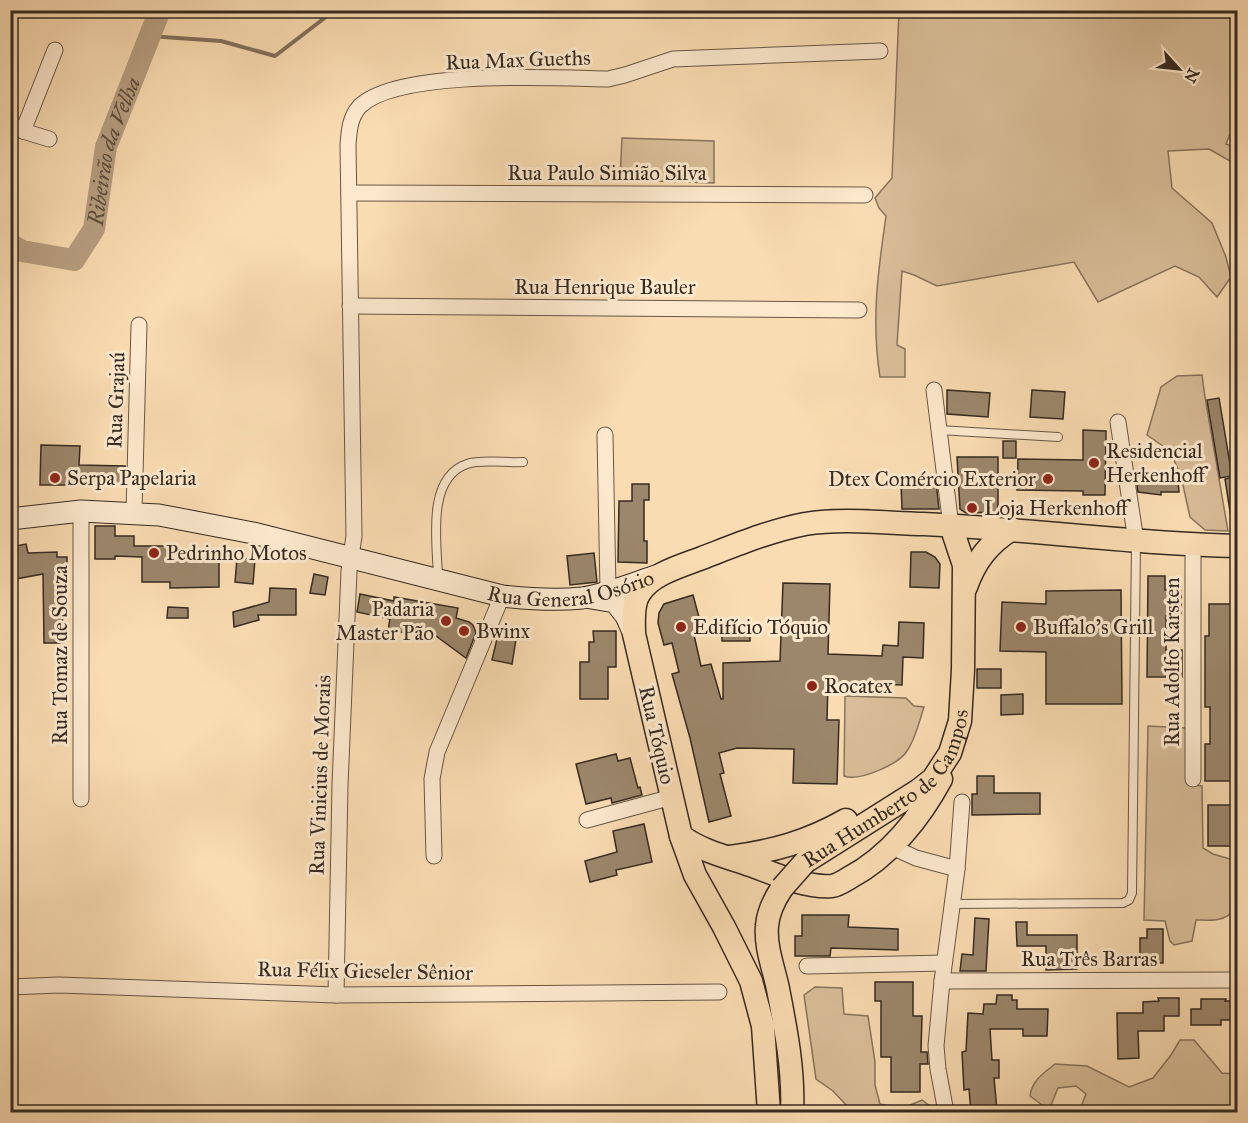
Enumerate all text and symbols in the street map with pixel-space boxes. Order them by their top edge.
north arrow [1149,39,1209,99]
street label: Rua Max Gueths [445,44,591,76]
text: N [1180,65,1203,86]
water label: Ribeirão da Velha [82,73,146,228]
street label: Rua Paulo Simião Silva [507,160,707,186]
street label: Rua Henrique Bauler [514,274,696,300]
street label: Rua Grajaú [101,351,131,449]
place label: Residencial Herkenhoff [1106,438,1208,488]
marker: Residencial Herkenhoff [1087,456,1101,470]
place label: Serpa Papelaria [67,465,197,491]
place label: Dtex Comércio Exterior [828,466,1036,492]
marker: Serpa Papelaria [48,471,62,485]
marker: Dtex Comércio Exterior [1041,472,1055,486]
place label: Loja Herkenhoff [984,495,1131,521]
marker: Loja Herkenhoff [965,501,979,515]
place label: Pedrinho Motos [166,540,307,566]
marker: Pedrinho Motos [147,546,161,560]
street label: Rua General Osório [485,564,658,613]
street label: Rua Tomaz de Souza [47,565,73,745]
street label: Rua Adolfo Karsten [1159,577,1185,747]
place label: Padaria Master Pão [336,596,434,646]
marker: Padaria Master Pão [439,614,453,628]
place label: Edifício Tóquio [693,614,828,640]
place label: Buffalo's Grill [1033,614,1154,640]
place label: Bwinx [476,618,531,644]
marker: Edifício Tóquio [674,620,688,634]
marker: Buffalo's Grill [1014,620,1028,634]
marker: Bwinx [457,624,471,638]
place label: Rocatex [824,673,893,699]
street label: Rua Vinicius de Morais [304,674,336,876]
marker: Rocatex [805,679,819,693]
street label: Rua Tóquio [633,683,681,787]
street label: Rua Humberto de Campos [798,709,974,873]
street label: Rua Três Barras [1021,946,1157,972]
street label: Rua Félix Gieseler Sênior [257,956,473,986]

